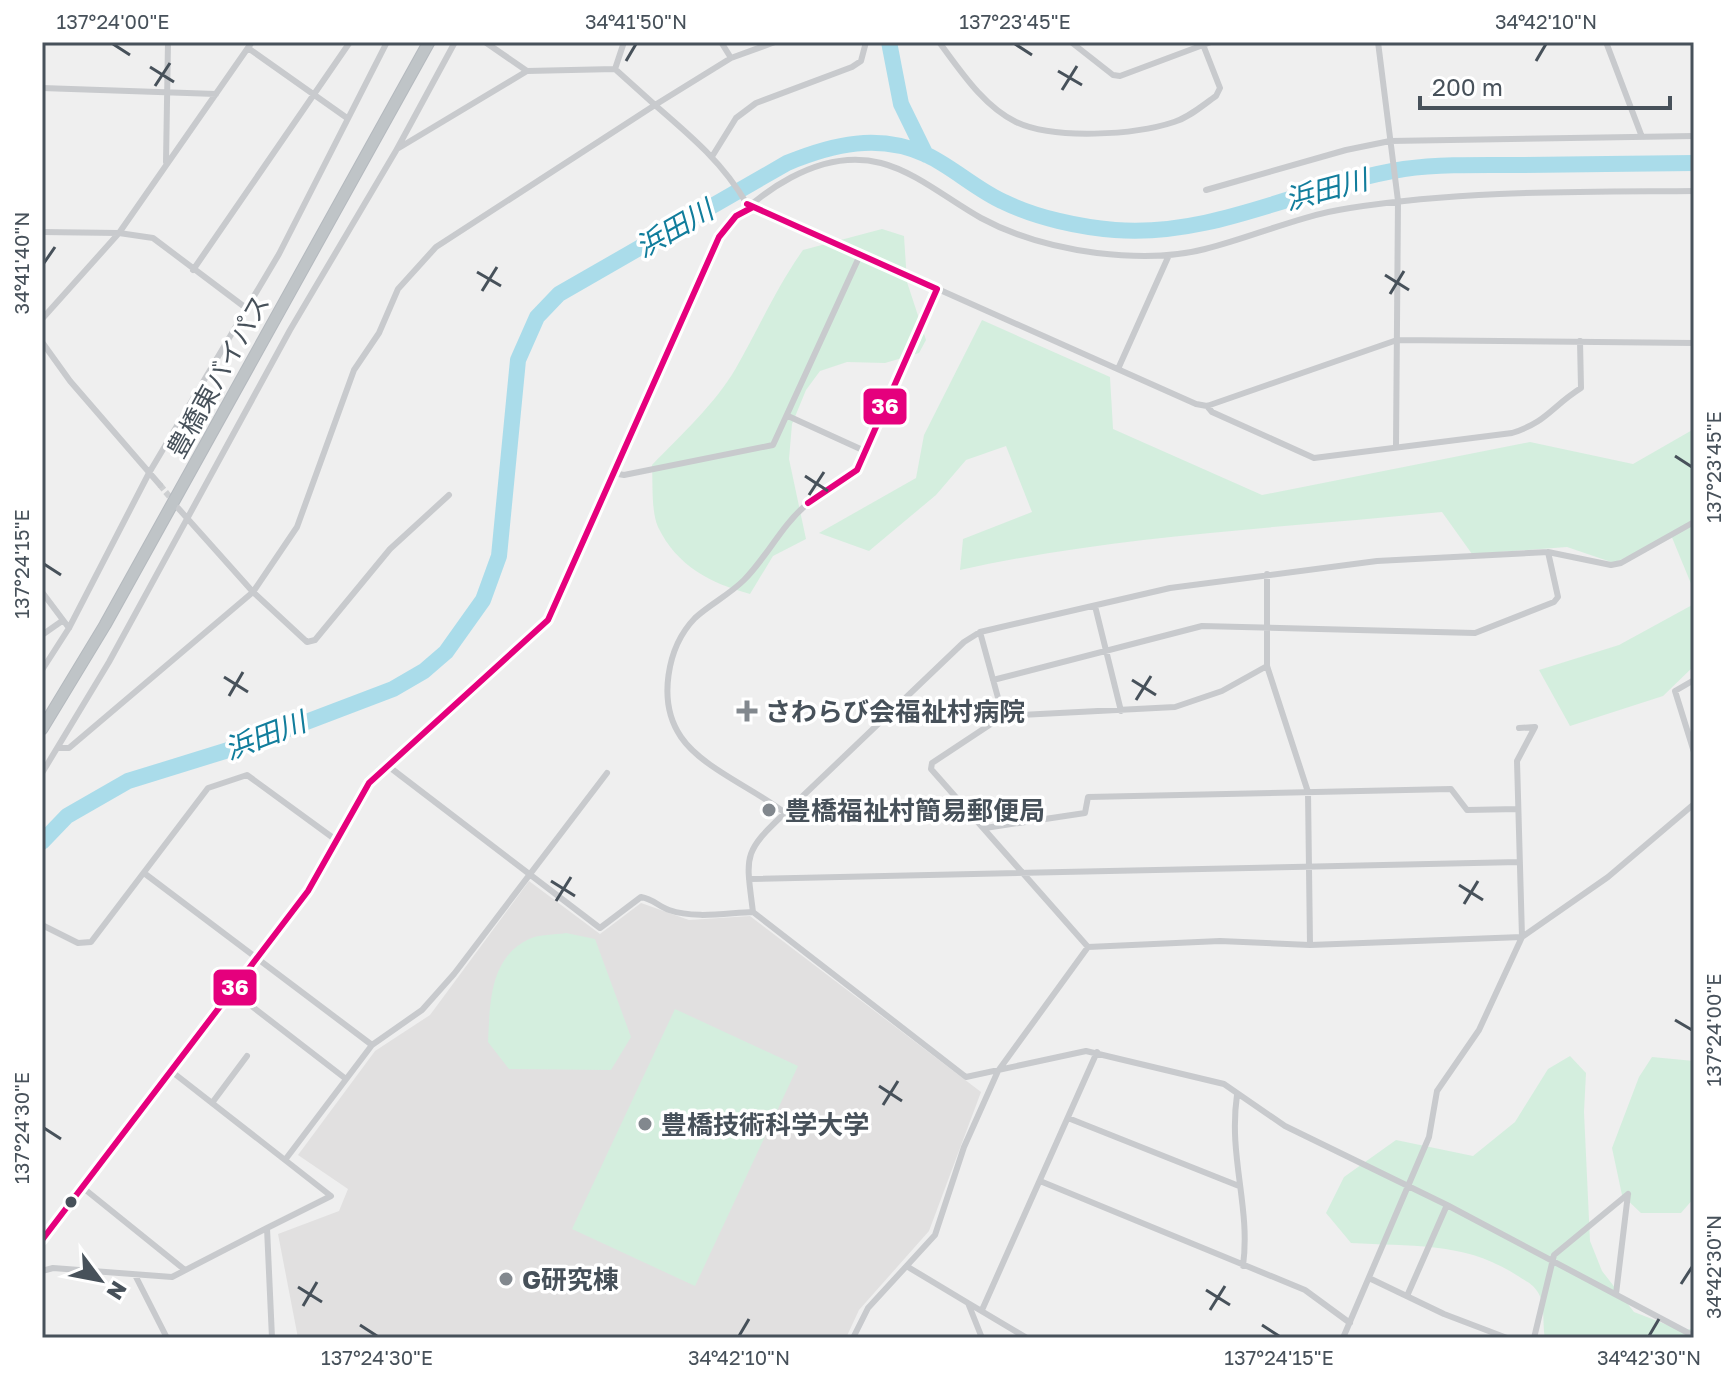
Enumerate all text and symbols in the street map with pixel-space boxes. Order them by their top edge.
text: 137°24'00"E [57,9,169,33]
text: 34°41'50"N [585,9,687,33]
text: 137°23'45"E [959,9,1071,33]
text: 34°42'10"N [1495,9,1597,33]
scale bar [1420,60,1670,110]
text: 200 m [1432,72,1503,101]
water label: 浜田川 [1281,161,1374,216]
water label: 浜田川 [629,191,721,263]
text: 34°41'40"N [9,212,33,314]
street label: 豊橋東バイパス [160,289,276,463]
line badge: 36 [862,387,908,426]
text: 36 [871,392,899,419]
text: 137°23'45"E [1701,411,1725,523]
text: 137°24'15"E [9,509,33,619]
place label: さわらび会福祉村病院 [765,696,1025,727]
marker: さわらび会福祉村病院 [736,700,758,722]
water label: 浜田川 [220,703,313,765]
place label: 豊橋福祉村簡易郵便局 [785,795,1045,826]
marker: 豊橋福祉村簡易郵便局 [760,801,778,819]
line badge: 36 [212,968,258,1007]
text: 36 [221,973,249,1000]
text: 137°24'00"E [1701,974,1725,1086]
text: 137°24'30"E [9,1072,33,1184]
place label: 豊橋技術科学大学 [661,1109,869,1140]
marker: 豊橋技術科学大学 [636,1115,654,1133]
unlabelled marker [63,1194,79,1210]
text: 34°42'30"N [1701,1215,1725,1319]
north arrow [60,1240,140,1320]
place label: G研究棟 [522,1264,619,1295]
marker: G研究棟 [497,1270,515,1288]
text: N [102,1277,133,1305]
text: 137°24'30"E [321,1345,433,1369]
text: 34°42'10"N [688,1345,790,1369]
text: 137°24'15"E [1224,1345,1334,1369]
text: 34°42'30"N [1597,1345,1701,1369]

